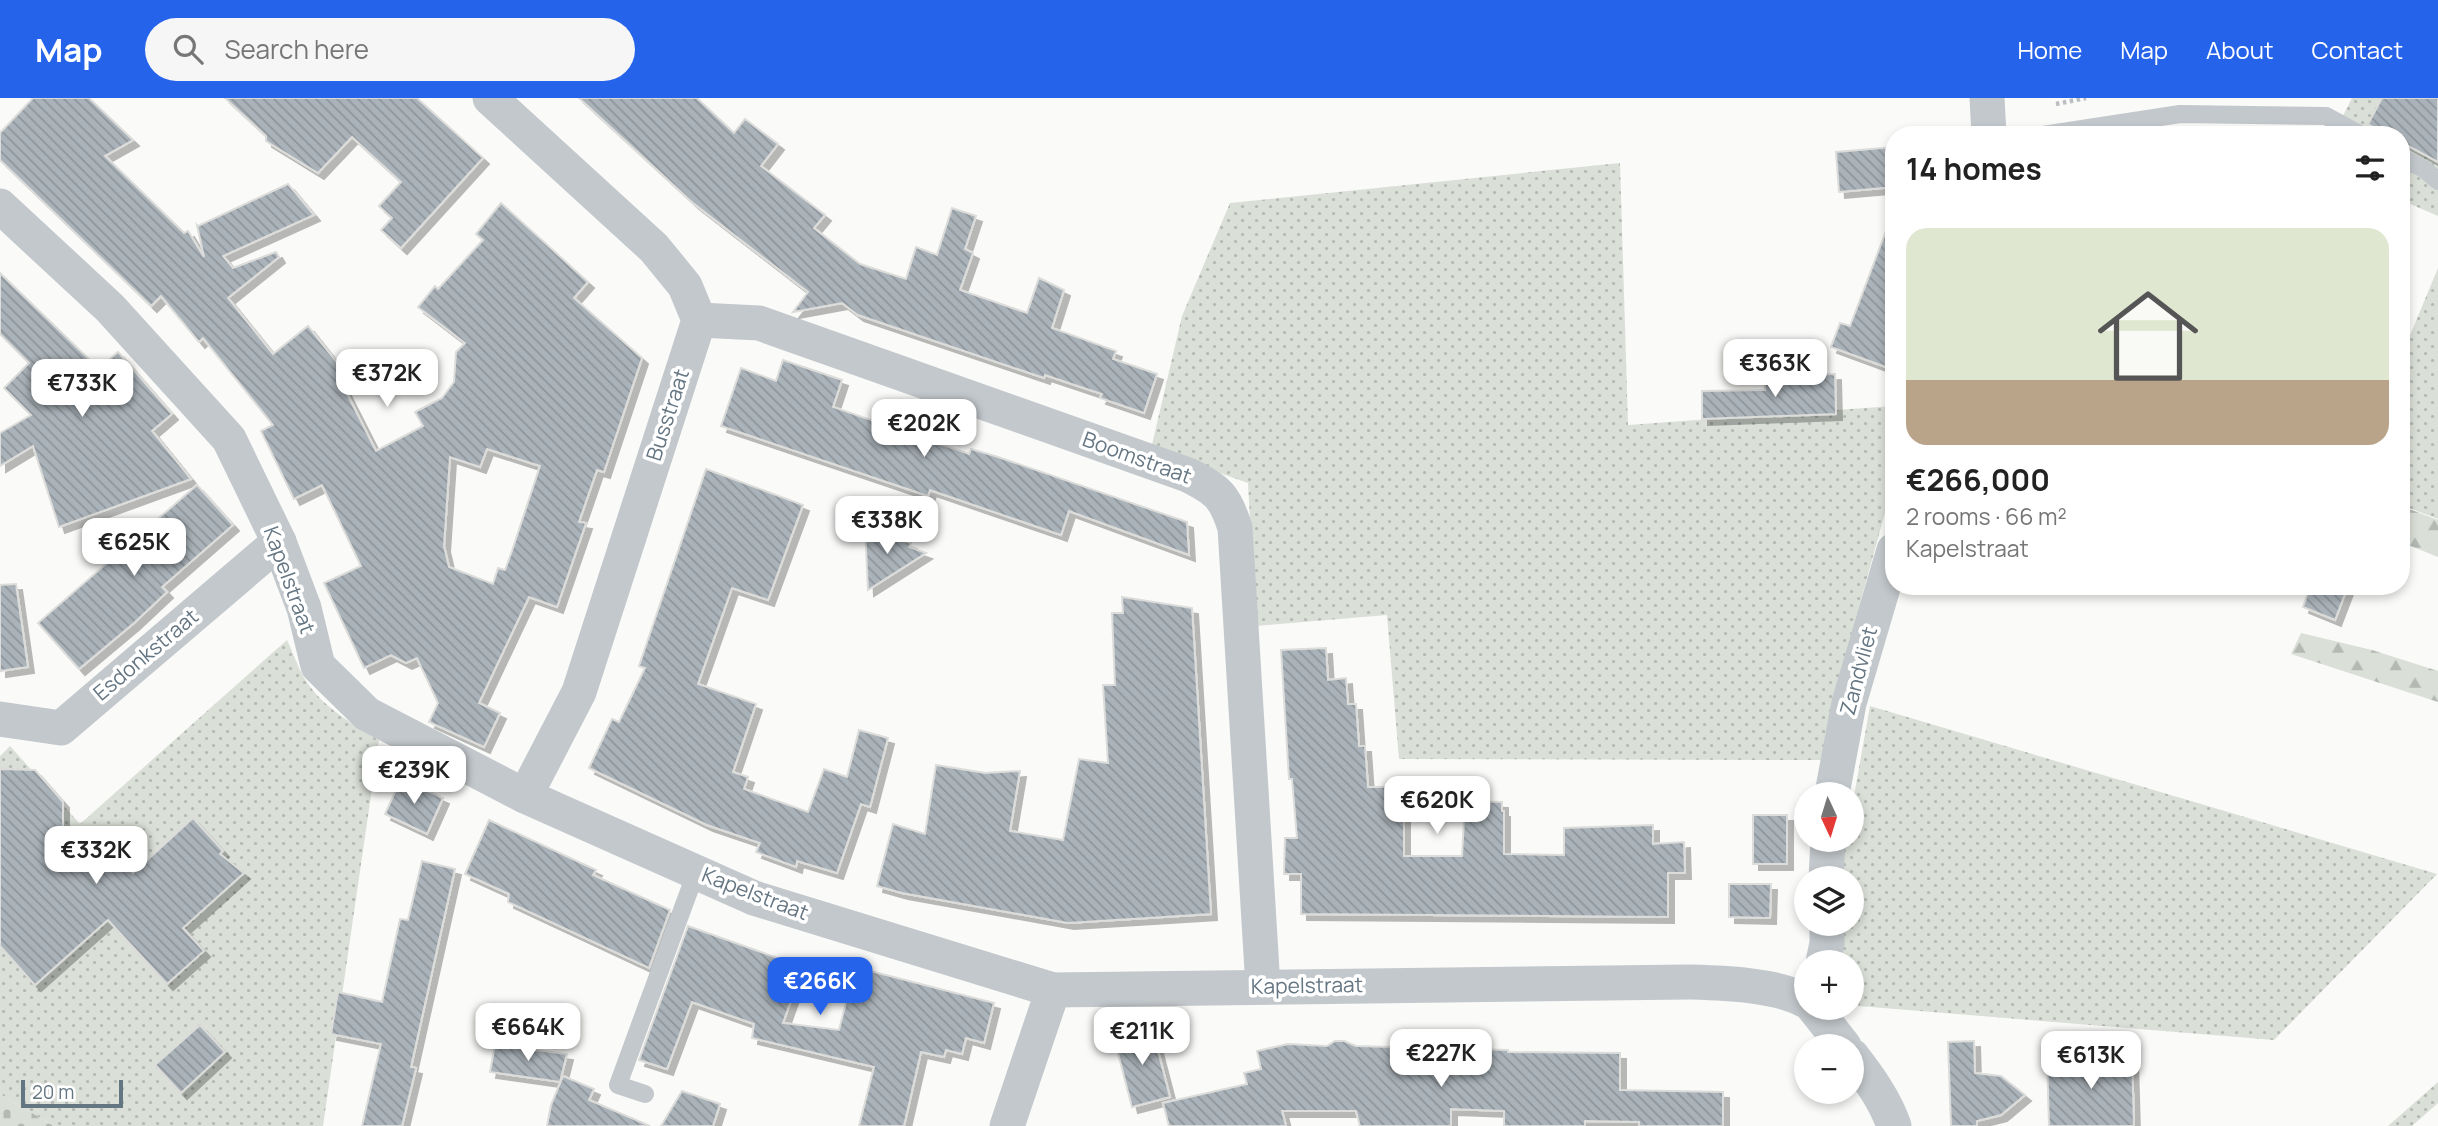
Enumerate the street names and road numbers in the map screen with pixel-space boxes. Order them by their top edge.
street label: Busstraat [639,365,695,464]
street label: Boomstraat [1079,424,1196,490]
street label: Kapelstraat [258,522,322,637]
street label: Esdonkstraat [87,602,204,706]
street label: Zandvliet [1833,623,1883,718]
street label: Kapelstraat [698,860,813,926]
street label: Kapelstraat [1251,970,1363,1000]

